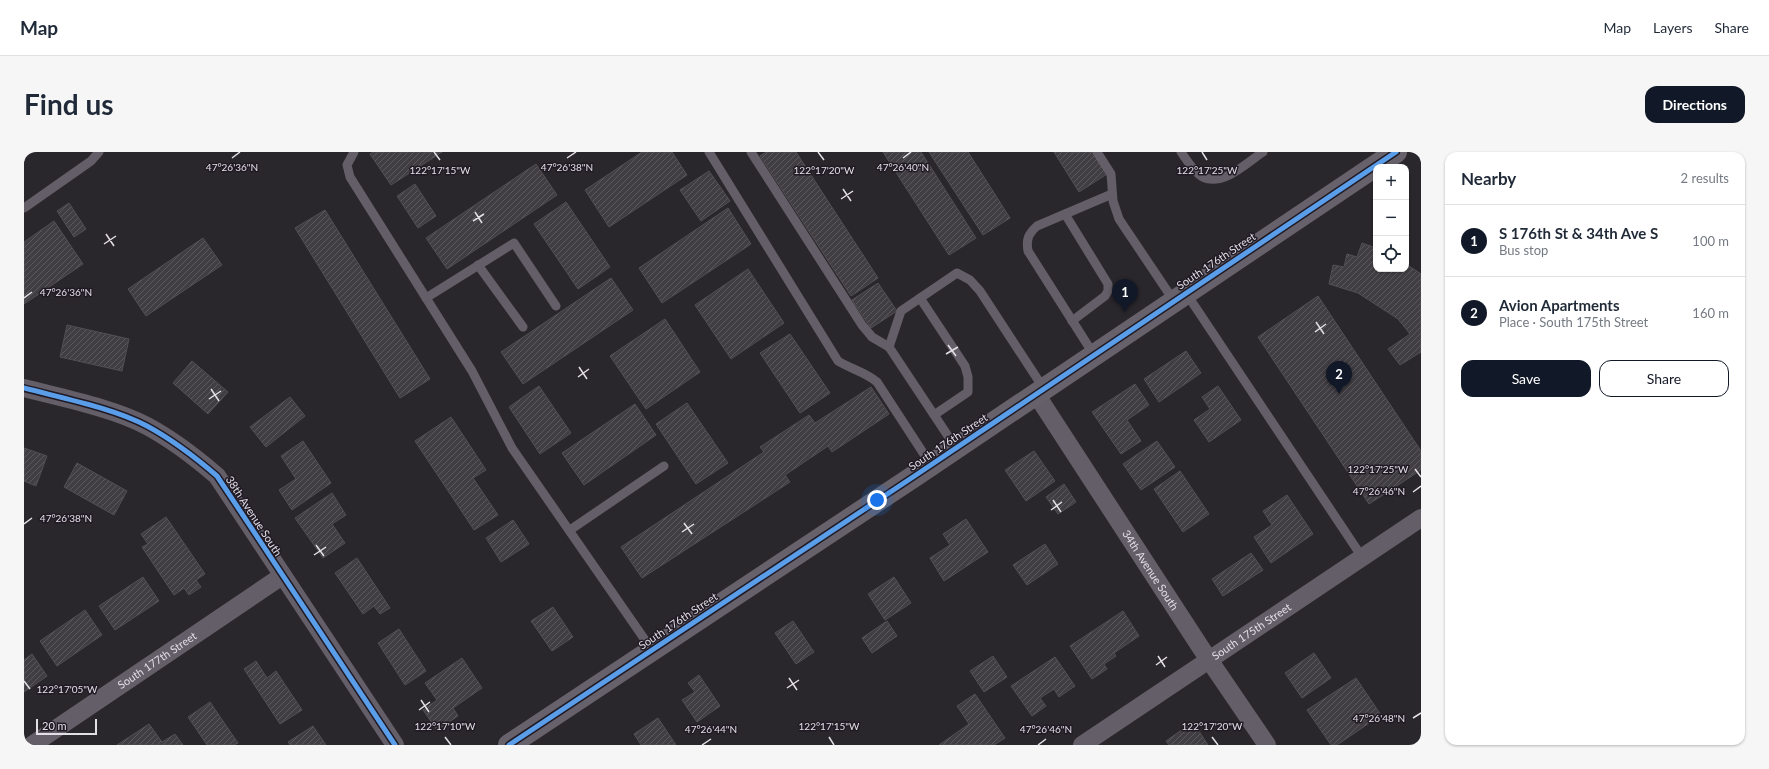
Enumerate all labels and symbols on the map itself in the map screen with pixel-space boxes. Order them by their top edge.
text: 47°26'36"N [206,161,258,173]
text: 47°26'38"N [541,161,593,173]
text: 47°26'40"N [877,161,929,173]
text: 122°17'15"W [410,164,471,176]
text: 122°17'20"W [794,164,855,176]
text: 122°17'25"W [1177,164,1238,176]
street label: South 176th Street [1174,229,1258,292]
pin: 1 [1112,279,1138,312]
text: 47°26'36"N [40,286,92,298]
pin: 2 [1326,361,1352,394]
street label: South 176th Street [906,410,990,473]
text: 122°17'25"W [1348,463,1409,475]
street label: 38th Avenue South [224,473,285,558]
text: 47°26'46"N [1353,485,1405,497]
your location [867,490,887,510]
text: 47°26'38"N [40,512,92,524]
street label: 34th Avenue South [1120,527,1182,612]
street label: South 176th Street [636,589,720,652]
street label: South 175th Street [1209,600,1293,662]
street label: South 177th Street [115,629,199,691]
text: 122°17'05"W [37,683,98,695]
text: 47°26'48"N [1353,712,1405,724]
scale bar [36,717,97,736]
text: 122°17'10"W [415,720,476,732]
text: 122°17'15"W [799,720,860,732]
text: 122°17'20"W [1182,720,1243,732]
text: 47°26'44"N [685,723,737,735]
text: 47°26'46"N [1020,723,1072,735]

